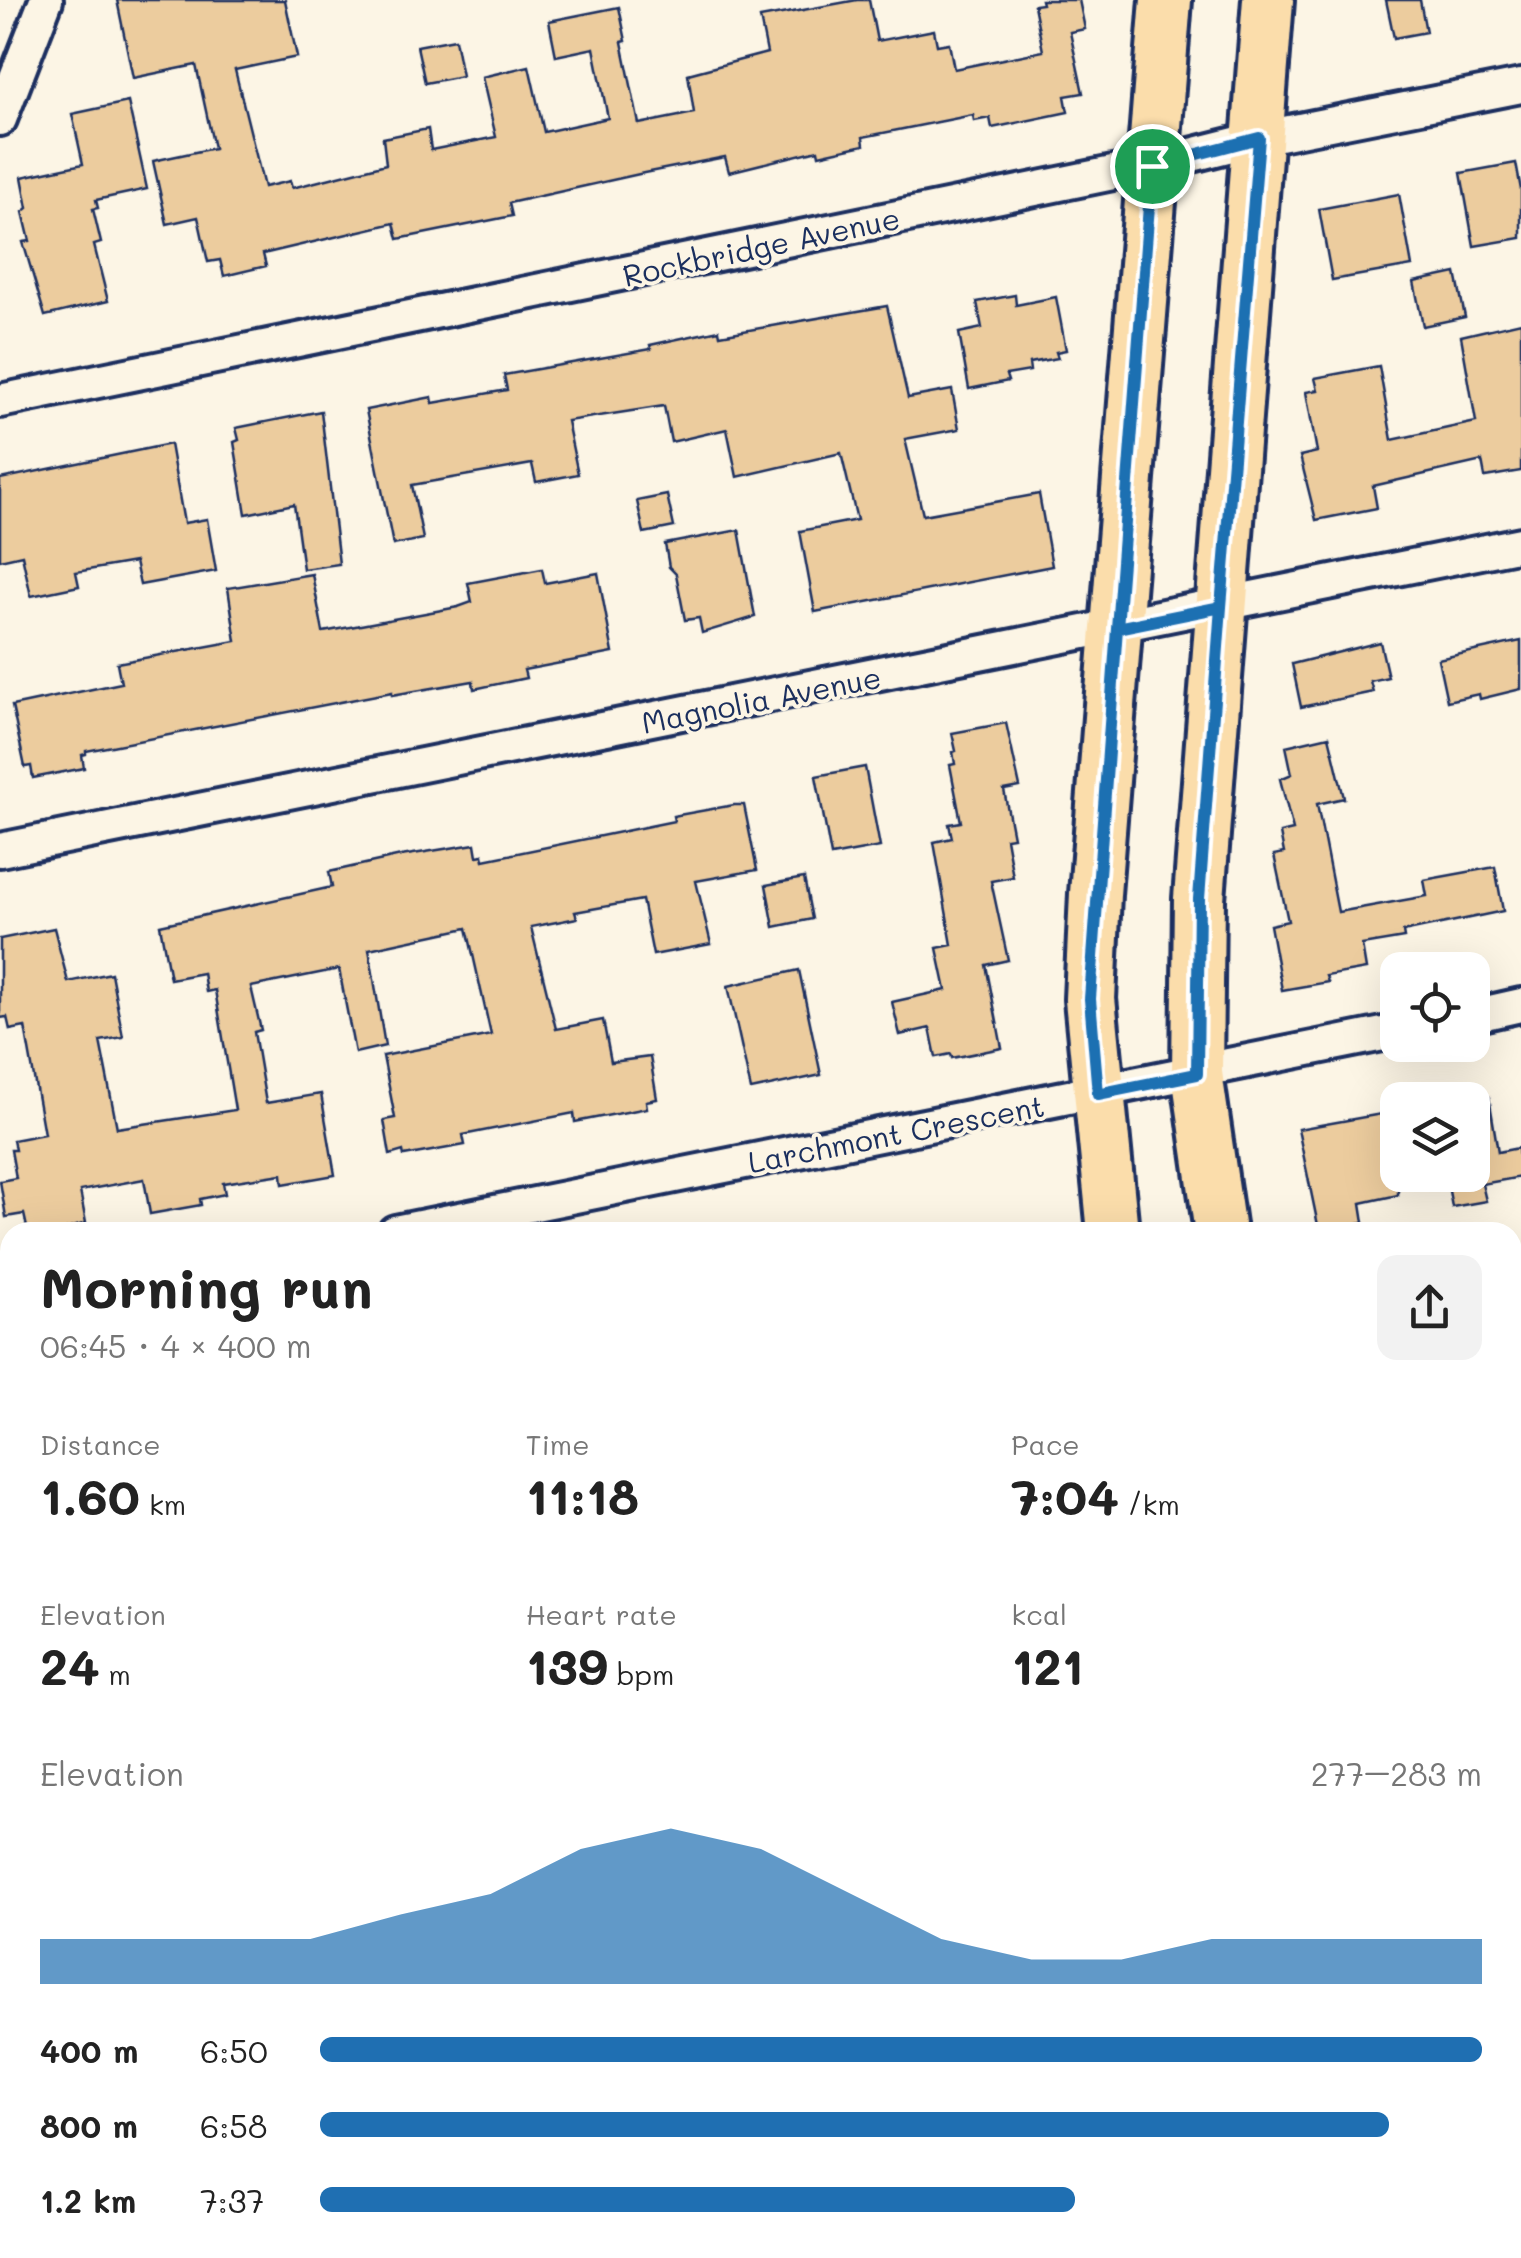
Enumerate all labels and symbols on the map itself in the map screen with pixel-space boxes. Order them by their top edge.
pin [1110,124,1195,209]
street label: Rockbridge Avenue [619,197,903,295]
street label: Magnolia Avenue [638,656,884,742]
street label: Larchmont Crescent [745,1085,1047,1181]

